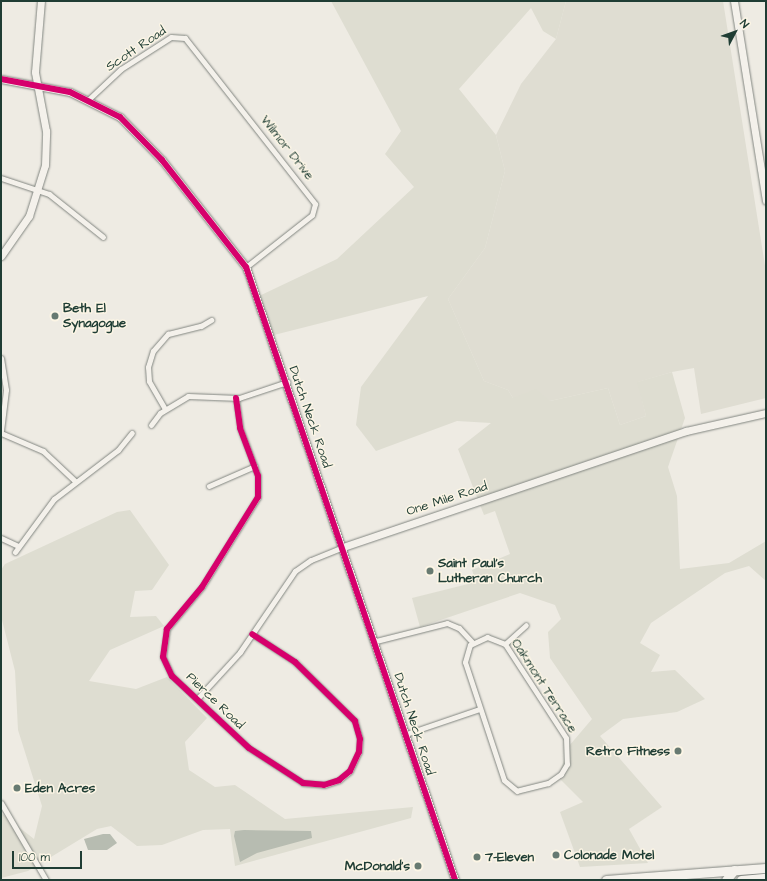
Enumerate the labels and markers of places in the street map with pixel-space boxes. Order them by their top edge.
place label: Beth El Synagogue [63,301,126,332]
marker: Beth El Synagogue [50,311,60,321]
place label: Saint Paul's Lutheran Church [438,556,542,587]
marker: Saint Paul's Lutheran Church [425,566,435,576]
place label: Retro Fitness [586,743,670,759]
marker: Retro Fitness [673,746,683,756]
place label: Eden Acres [25,780,95,796]
marker: Eden Acres [12,783,22,793]
place label: Colonade Motel [564,847,654,863]
place label: 7-Eleven [485,849,534,865]
marker: Colonade Motel [551,850,561,860]
marker: 7-Eleven [472,852,482,862]
place label: McDonald's [345,858,410,874]
marker: McDonald's [413,861,423,871]

